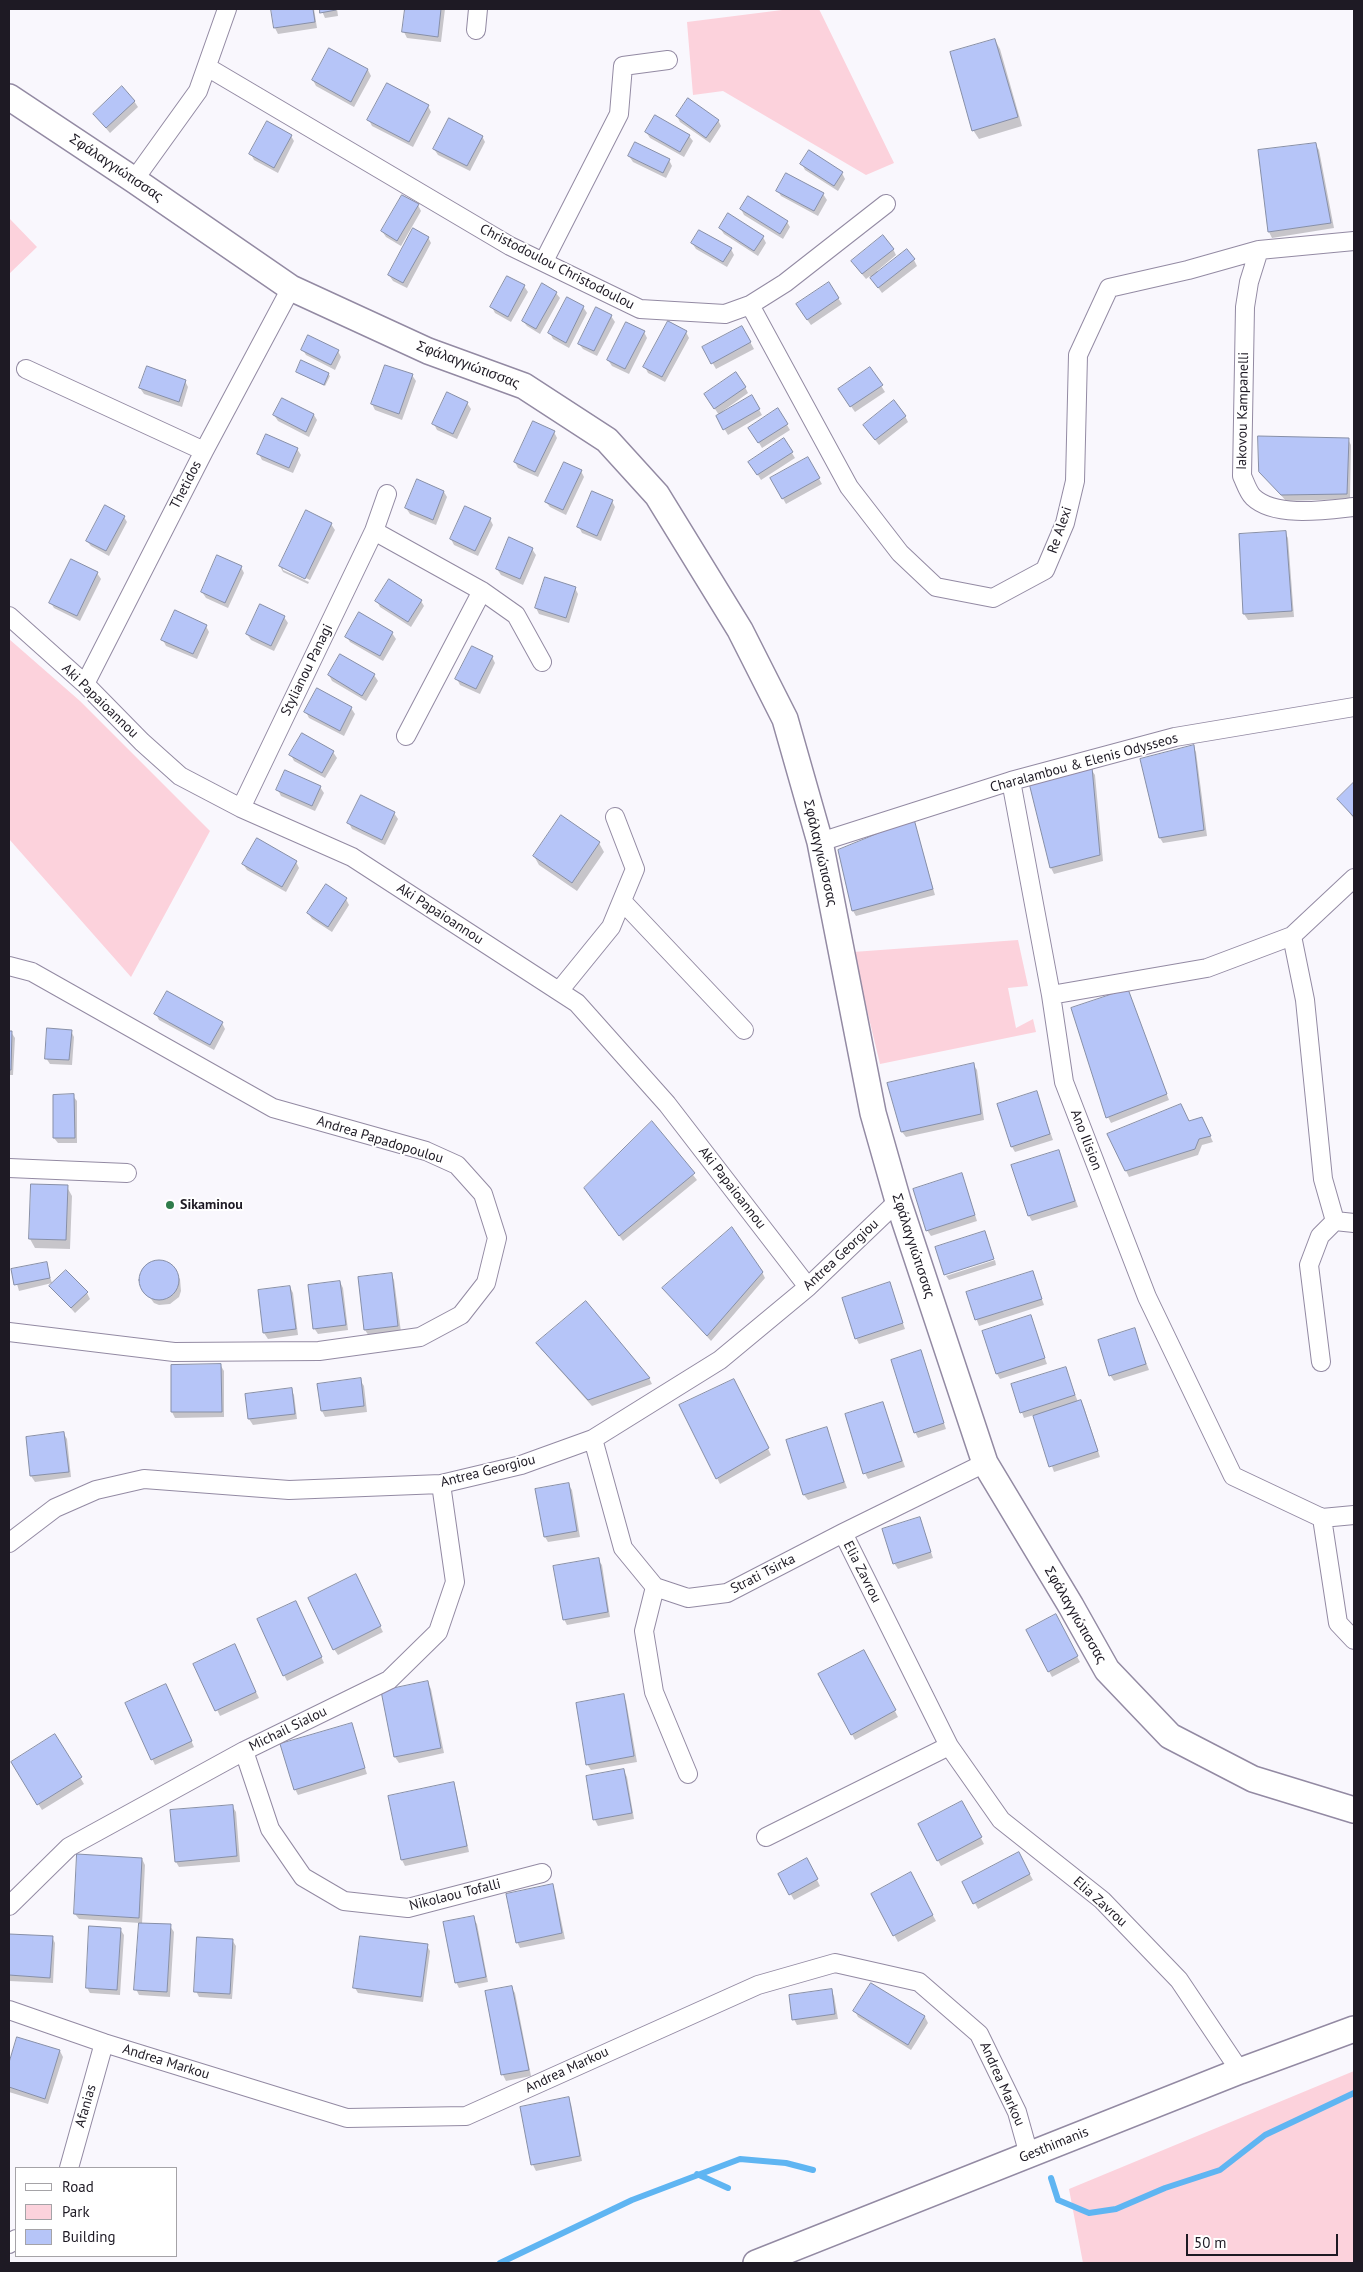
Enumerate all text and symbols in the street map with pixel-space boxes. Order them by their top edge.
street label: Σφάλαγγιώτισσας [66,130,166,206]
street label: Christodoulou Christodoulou [477,221,637,313]
street label: Σφάλαγγιώτισσας [414,338,522,392]
street label: Iakovou Kampanelli [1234,352,1252,470]
street label: Thetidos [167,458,205,512]
street label: Re Alexi [1044,504,1076,556]
street label: Stylianou Panagi [278,621,336,719]
street label: Aki Papaioannou [58,660,142,742]
street label: Charalambou & Elenis Odysseos [988,730,1180,796]
street label: Σφάλαγγιώτισσας [800,798,840,908]
street label: Aki Papaioannou [394,880,486,948]
street label: Ano Ilision [1067,1107,1105,1173]
street label: Andrea Papadopoulou [315,1113,445,1167]
street label: Aki Papaioannou [695,1144,769,1232]
street label: Σφάλαγγιώτισσας [888,1191,938,1301]
place label: Sikaminou [180,1197,243,1213]
marker: Sikaminou [164,1199,176,1211]
street label: Antrea Georgiou [800,1216,882,1294]
street label: Antrea Georgiou [439,1451,537,1491]
street label: Elia Zavrou [839,1538,885,1606]
street label: Strati Tsirka [728,1551,798,1597]
street label: Σφάλαγγιώτισσας [1040,1563,1110,1667]
street label: Michail Sialou [246,1703,330,1755]
street label: Elia Zavrou [1070,1873,1130,1931]
street label: Nikolaou Tofalli [408,1876,502,1914]
street label: Andrea Markou [976,2039,1028,2129]
street label: Andrea Markou [120,2041,212,2083]
street label: Andrea Markou [523,2043,611,2097]
street label: Afanias [72,2083,100,2129]
street label: Gesthimanis [1017,2123,1091,2167]
legend [15,2167,178,2257]
text: Road [62,2177,94,2196]
text: Park [62,2202,90,2221]
scale bar [1188,2224,1340,2256]
text: Building [62,2227,116,2246]
text: 50 m [1194,2233,1227,2252]

